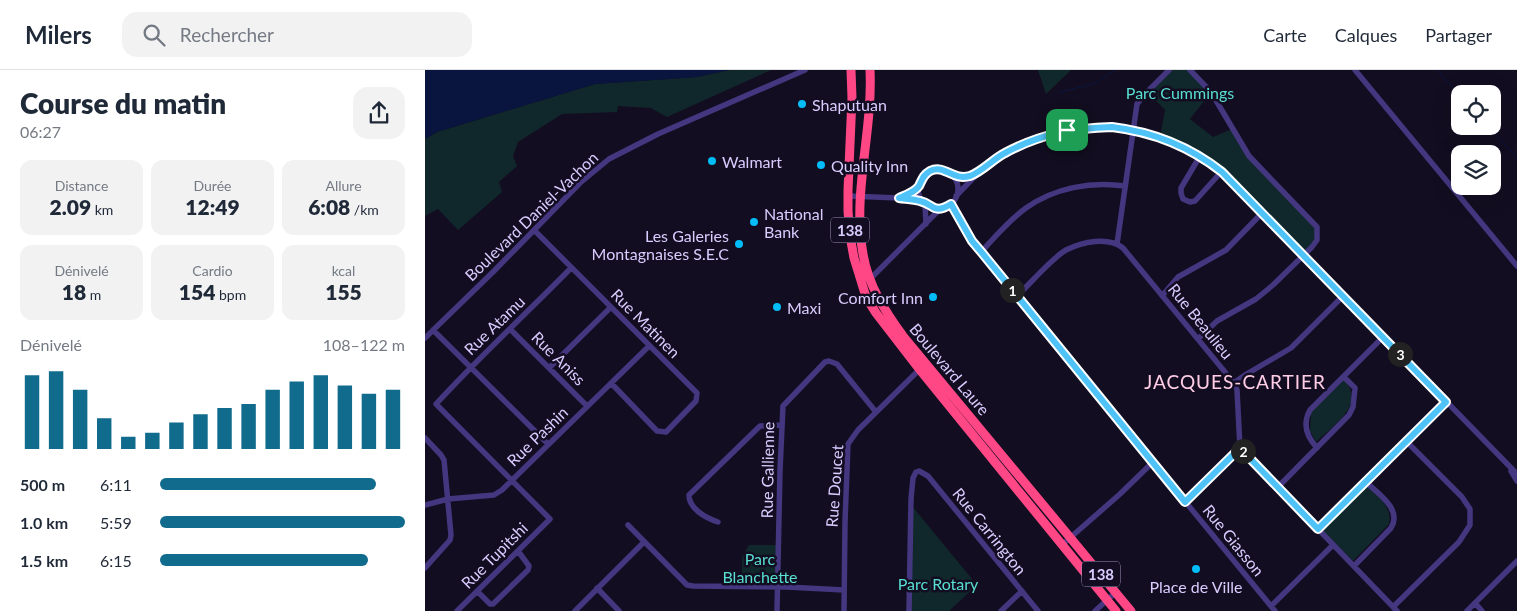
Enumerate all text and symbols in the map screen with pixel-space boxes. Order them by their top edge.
search box [122,12,472,57]
text: Milers [25,20,92,49]
icon: search [140,21,168,49]
text: Rechercher [180,23,274,46]
text: Carte [1263,24,1307,46]
text: Calques [1335,24,1397,46]
text: Partager [1425,24,1492,46]
park label: Parc Cummings [1126,83,1234,102]
map controls [1451,85,1501,195]
button: locate [1451,85,1501,135]
text: Course du matin [20,86,226,120]
button: share [353,87,405,139]
place label: Shaputuan [812,95,887,114]
marker: Shaputuan [796,98,808,110]
pin [1046,109,1088,151]
icon: arrive [1053,116,1081,144]
text: 06:27 [20,122,61,141]
button: layers [1451,145,1501,195]
street label: Boulevard Daniel-Vachon [461,148,601,284]
place label: Walmart [722,152,782,171]
marker: Walmart [706,155,718,167]
place label: Quality Inn [831,156,908,175]
marker: Quality Inn [815,159,827,171]
text: Distance [55,177,108,194]
text: Durée [194,177,231,194]
text: Allure [325,177,362,194]
text: 2.09 [50,194,91,219]
text: 12:49 [185,194,240,219]
text: 6:08 [308,194,350,219]
text: km [91,201,113,218]
text: /km [350,201,379,218]
place label: National Bank [764,204,823,241]
marker: National Bank [748,216,760,228]
road number: 138 [831,218,869,242]
place label: Les Galeries Montagnaises S.E.C [592,226,729,263]
marker: Les Galeries Montagnaises S.E.C [733,238,745,250]
text: Dénivelé [54,262,109,279]
text: Cardio [192,262,233,279]
text: kcal [332,262,355,279]
pin: 1 [999,278,1025,302]
text: 18 [62,279,86,304]
text: 154 [179,279,215,304]
text: 155 [325,279,362,304]
street label: Rue Beaulieu [1165,279,1237,363]
text: 1 [1008,282,1017,299]
street label: Rue Matinen [608,285,684,361]
text: m [86,286,101,303]
text: bpm [215,286,246,303]
place label: Comfort Inn [838,288,923,307]
marker: Comfort Inn [927,291,939,303]
street label: Rue Atamu [460,292,528,358]
place label: Maxi [787,298,821,317]
marker: Maxi [771,301,783,313]
street label: Boulevard Laure [906,319,994,419]
street label: Rue Aniss [528,327,590,389]
text: Dénivelé [20,335,82,354]
text: 108–122 m [323,335,405,354]
pin: 3 [1387,342,1413,366]
text: 3 [1396,346,1405,363]
district label: JACQUES-CARTIER [1144,370,1326,393]
street label: Rue Pashin [503,402,571,470]
street label: Rue Gallienne [757,421,777,519]
pin: 2 [1231,438,1255,464]
text: 2 [1239,443,1248,460]
street label: Rue Doucet [822,444,846,528]
text: 500 m [20,475,65,494]
text: 6:11 [100,475,132,494]
street label: Rue Carrington [949,484,1031,578]
street label: Rue Giasson [1199,500,1269,580]
text: 1.0 km [20,513,68,532]
text: 5:59 [100,513,132,532]
street label: Rue Tupitshi [457,518,531,592]
park label: Parc Blanchette [722,549,798,586]
text: 1.5 km [20,551,68,570]
text: 6:15 [100,551,132,570]
road number: 138 [1082,562,1120,586]
marker: Place de Ville [1190,563,1202,575]
park label: Parc Rotary [898,574,979,593]
place label: Place de Ville [1150,577,1242,596]

